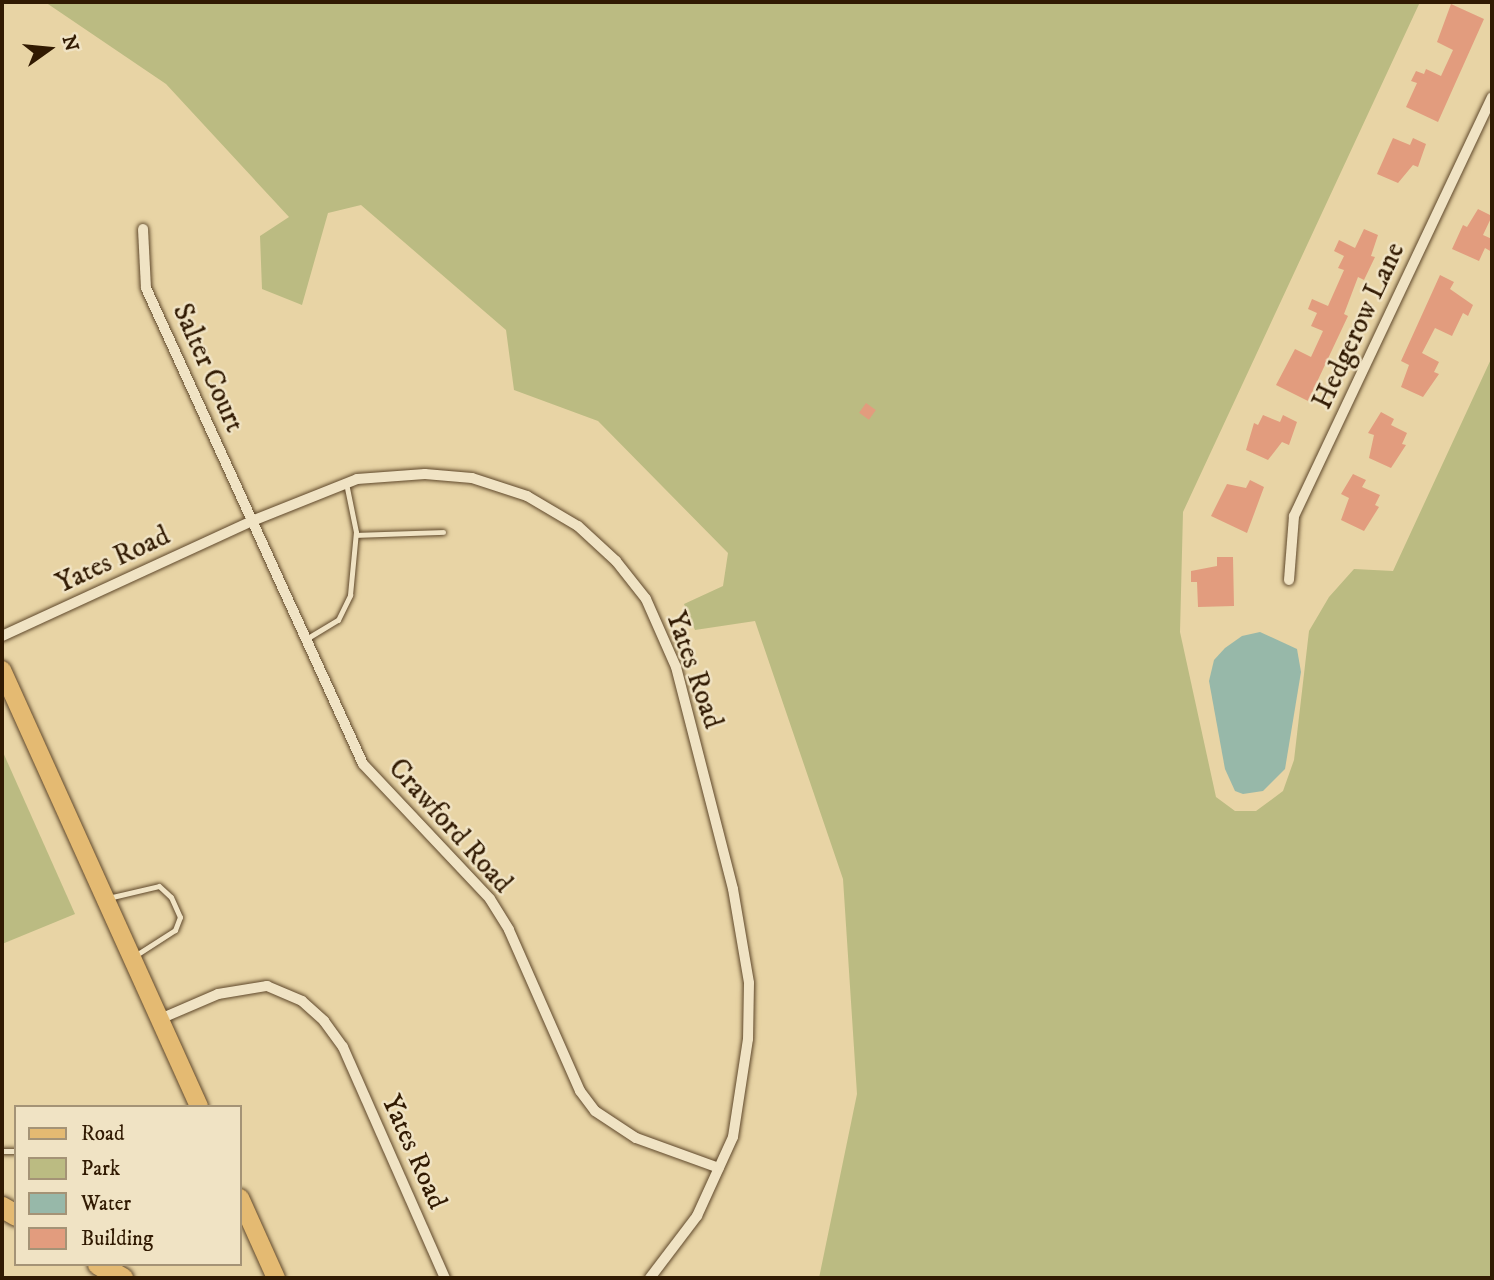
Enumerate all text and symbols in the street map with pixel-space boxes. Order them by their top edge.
north arrow [14,14,84,84]
text: N [57,33,83,54]
street label: Hedgerow Lane [1306,237,1412,415]
street label: Salter Court [165,299,251,437]
street label: Yates Road [51,519,175,601]
street label: Yates Road [658,607,730,733]
street label: Crawford Road [381,752,519,900]
street label: Yates Road [374,1090,454,1214]
legend [14,1105,242,1266]
text: Road [81,1121,125,1147]
text: Park [81,1156,120,1182]
text: Water [81,1191,131,1217]
text: Building [81,1226,153,1252]

